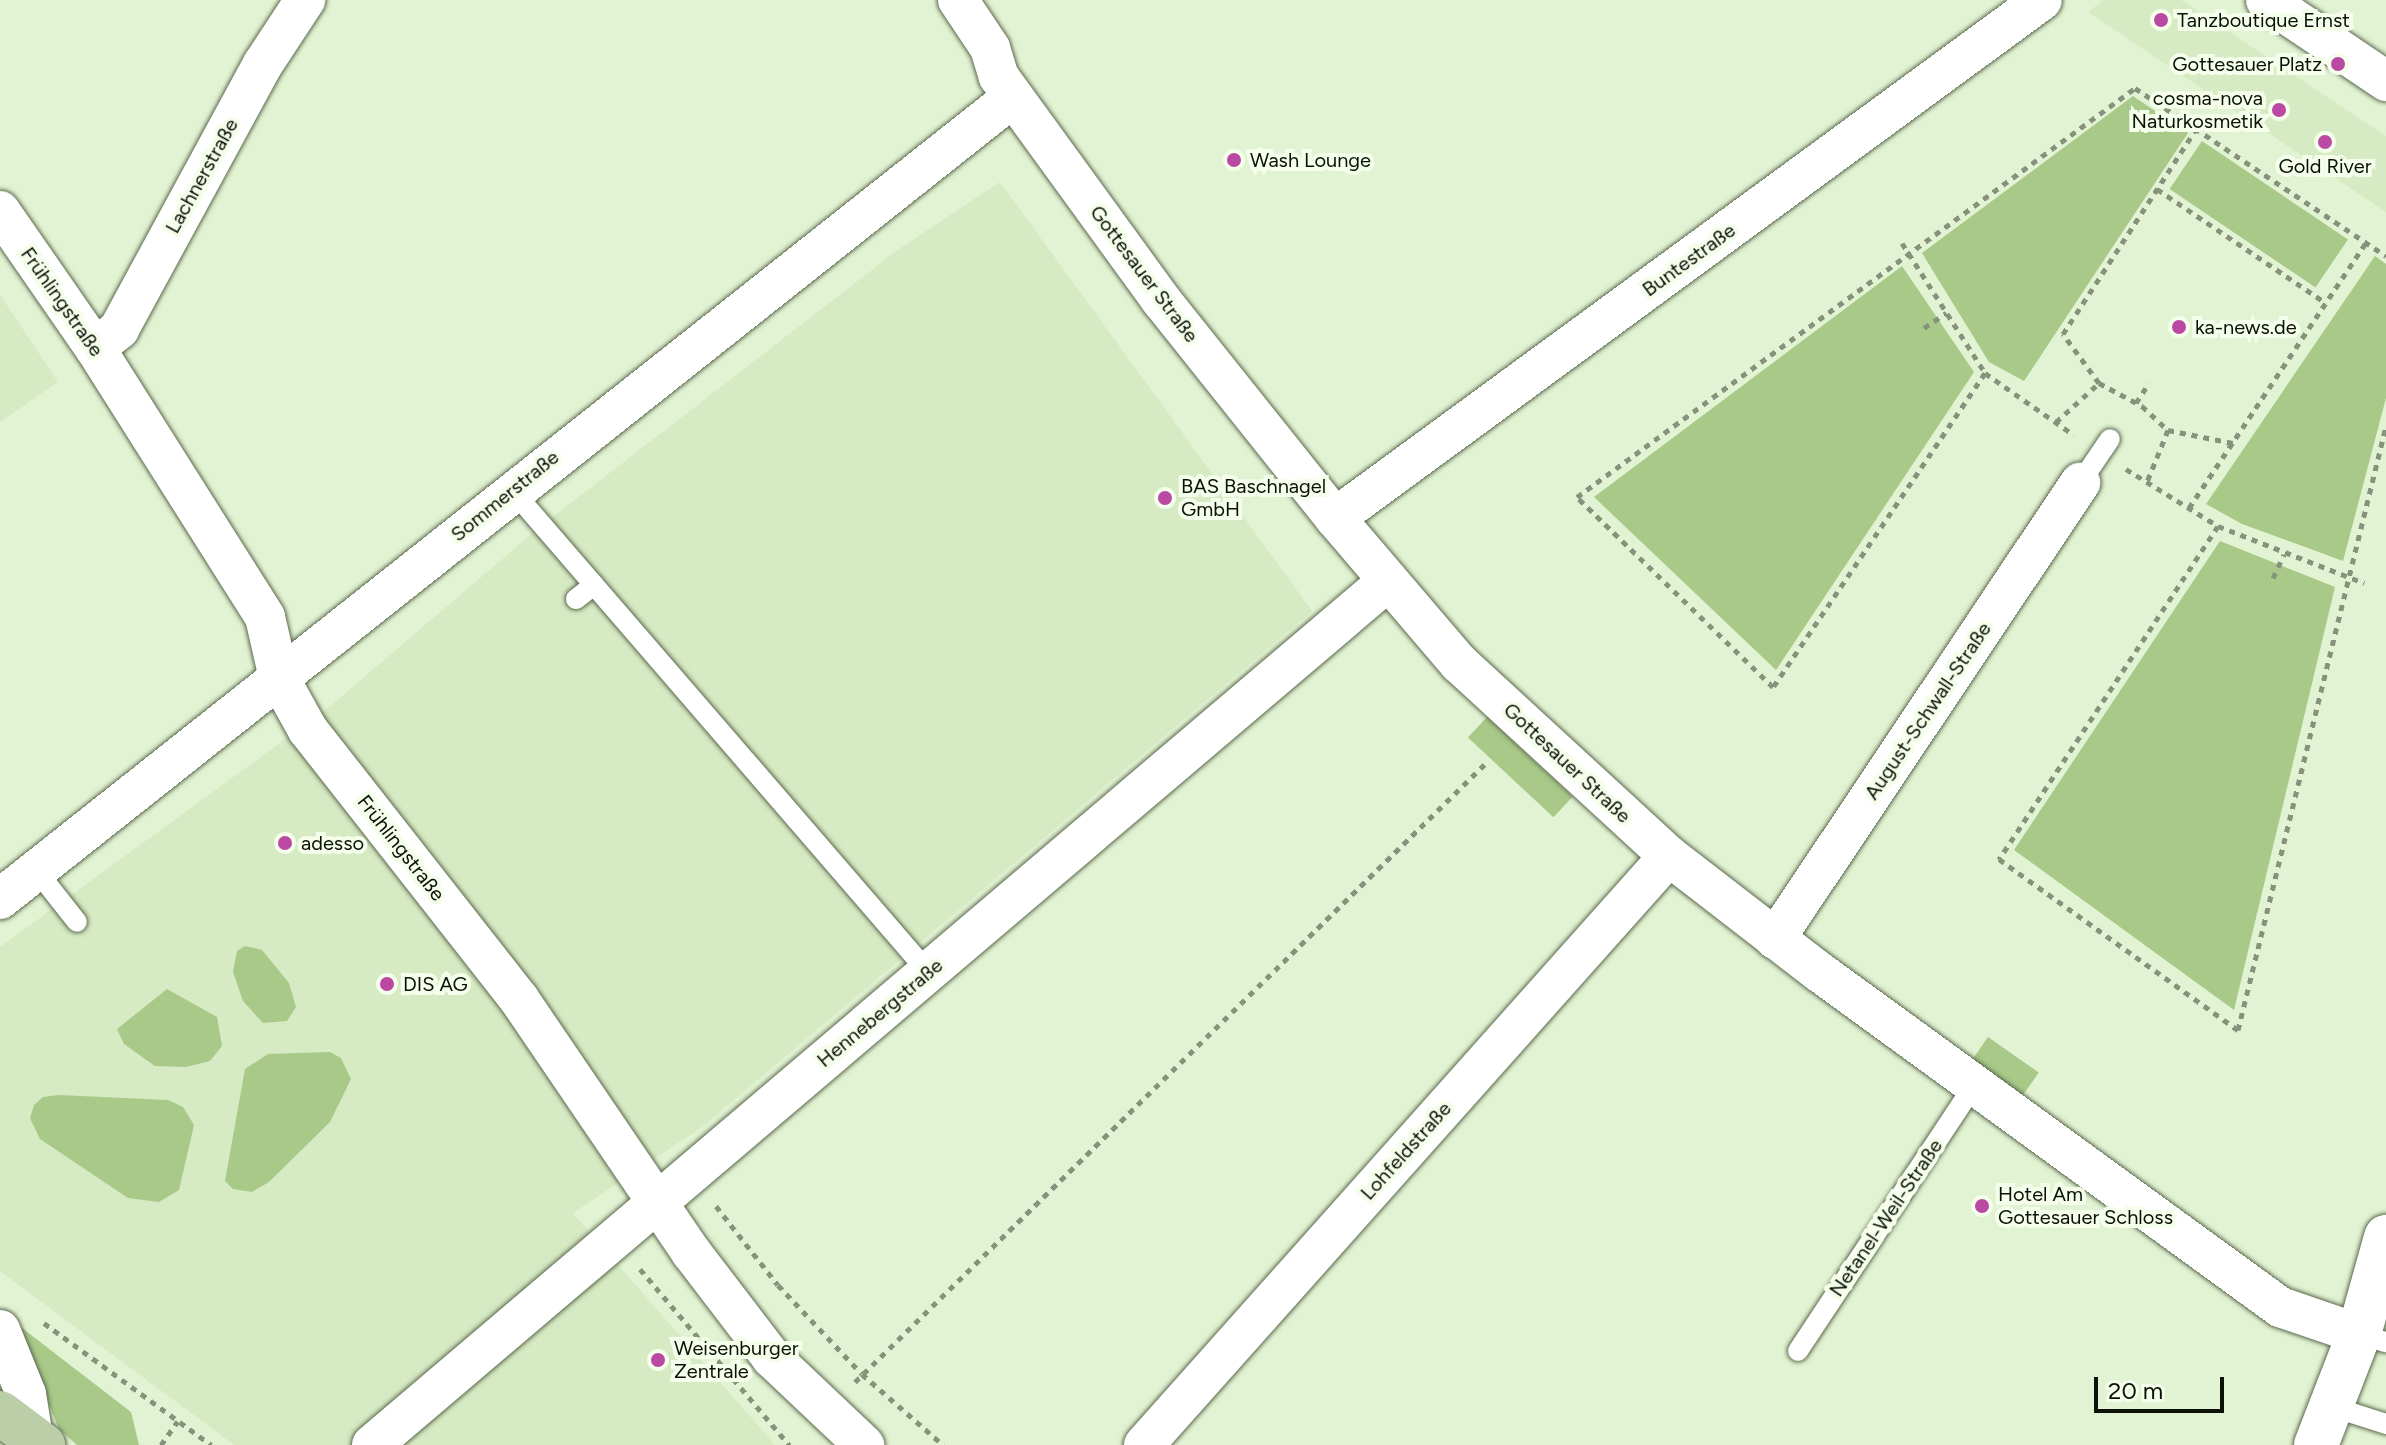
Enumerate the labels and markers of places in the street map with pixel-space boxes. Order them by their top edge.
place label: Tanzboutique Ernst [2177,8,2350,32]
marker: Tanzboutique Ernst [2152,11,2170,29]
place label: Gottesauer Platz [2172,52,2322,76]
marker: Gottesauer Platz [2329,55,2347,73]
place label: cosma-nova Naturkosmetik [2132,86,2263,133]
marker: cosma-nova Naturkosmetik [2270,101,2288,119]
marker: Gold River [2316,133,2334,151]
place label: Wash Lounge [1250,148,1371,172]
marker: Wash Lounge [1225,151,1243,169]
place label: Gold River [2279,154,2371,178]
place label: ka-news.de [2195,315,2297,339]
marker: ka-news.de [2170,318,2188,336]
place label: BAS Baschnagel GmbH [1181,474,1326,521]
marker: BAS Baschnagel GmbH [1156,489,1174,507]
place label: adesso [301,831,364,855]
marker: adesso [276,834,294,852]
place label: DIS AG [403,972,468,996]
marker: DIS AG [378,975,396,993]
place label: Hotel Am Gottesauer Schloss [1998,1182,2173,1229]
marker: Hotel Am Gottesauer Schloss [1973,1197,1991,1215]
place label: Weisenburger Zentrale [674,1336,798,1383]
marker: Weisenburger Zentrale [649,1351,667,1369]

